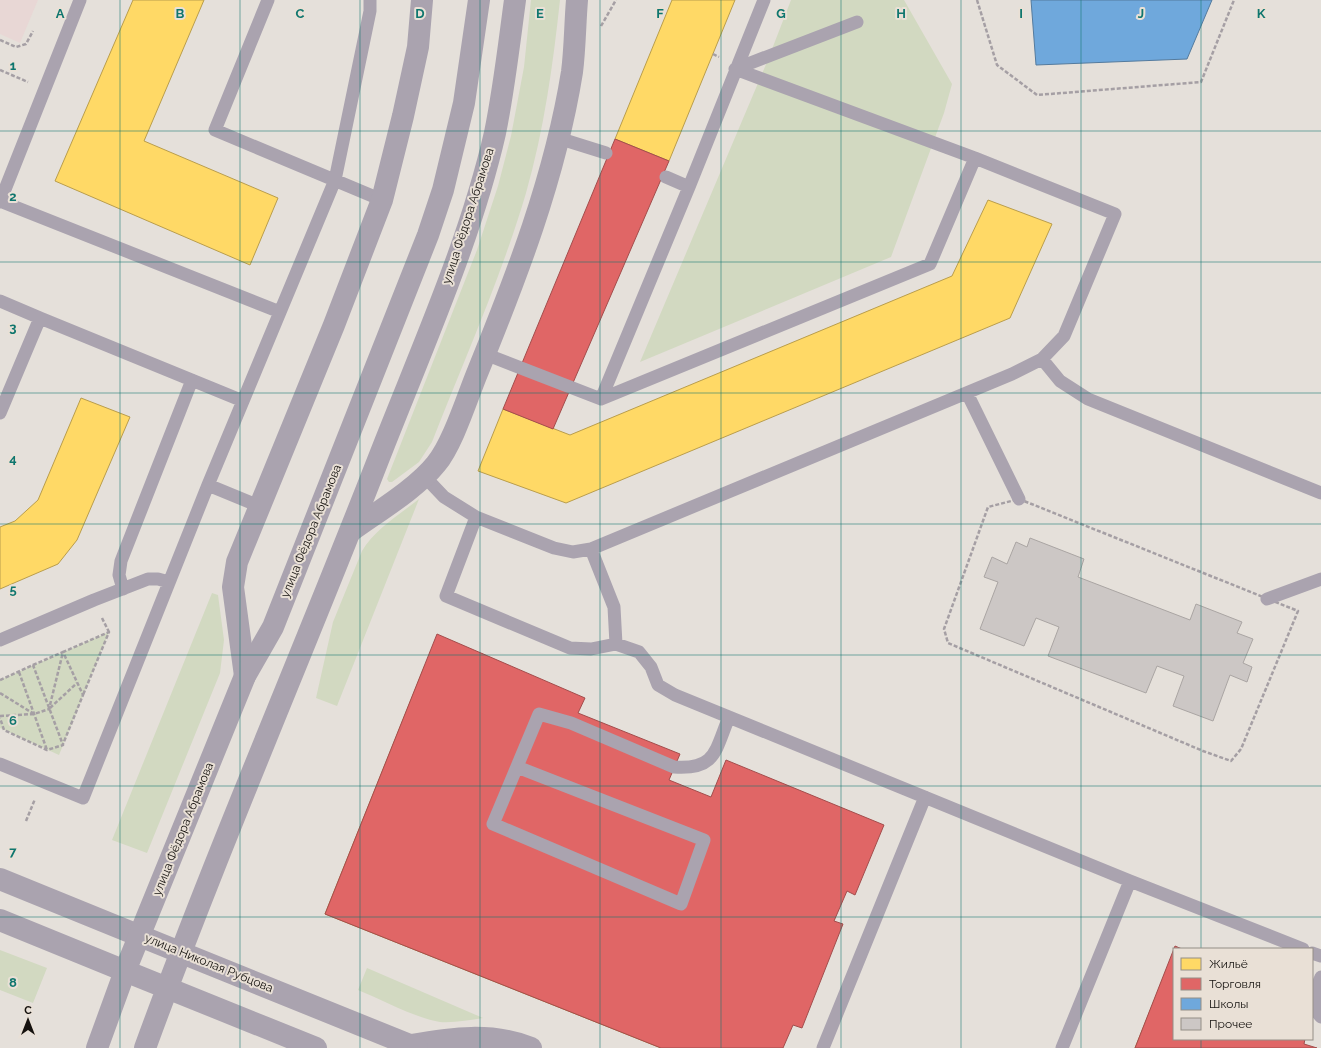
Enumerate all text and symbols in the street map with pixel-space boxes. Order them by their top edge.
text: A [56,6,65,21]
text: B [176,6,185,21]
text: C [296,6,305,21]
text: D [415,6,425,21]
text: E [536,6,544,21]
text: F [656,6,664,21]
text: G [776,6,786,21]
text: H [896,6,906,21]
text: I [1019,6,1023,21]
text: J [1138,6,1144,21]
text: K [1257,6,1266,21]
text: 1 [10,58,17,73]
street label: улица Фёдора Абрамова [439,146,497,286]
text: 2 [9,189,17,204]
text: 3 [9,320,17,335]
text: 4 [9,451,17,466]
street label: улица Фёдора Абрамова [278,462,344,600]
text: 5 [9,582,17,597]
text: 6 [9,713,17,728]
street label: улица Фёдора Абрамова [150,760,216,898]
text: 7 [9,844,17,859]
street label: улица Николая Рубцова [143,931,275,995]
legend [1173,948,1313,1040]
text: Жильё [1209,957,1248,971]
text: 8 [9,975,17,990]
text: Торговля [1209,977,1261,991]
text: Школы [1209,997,1248,1011]
north arrow [8,1000,48,1040]
text: С [24,1004,32,1017]
text: Прочее [1209,1017,1252,1031]

